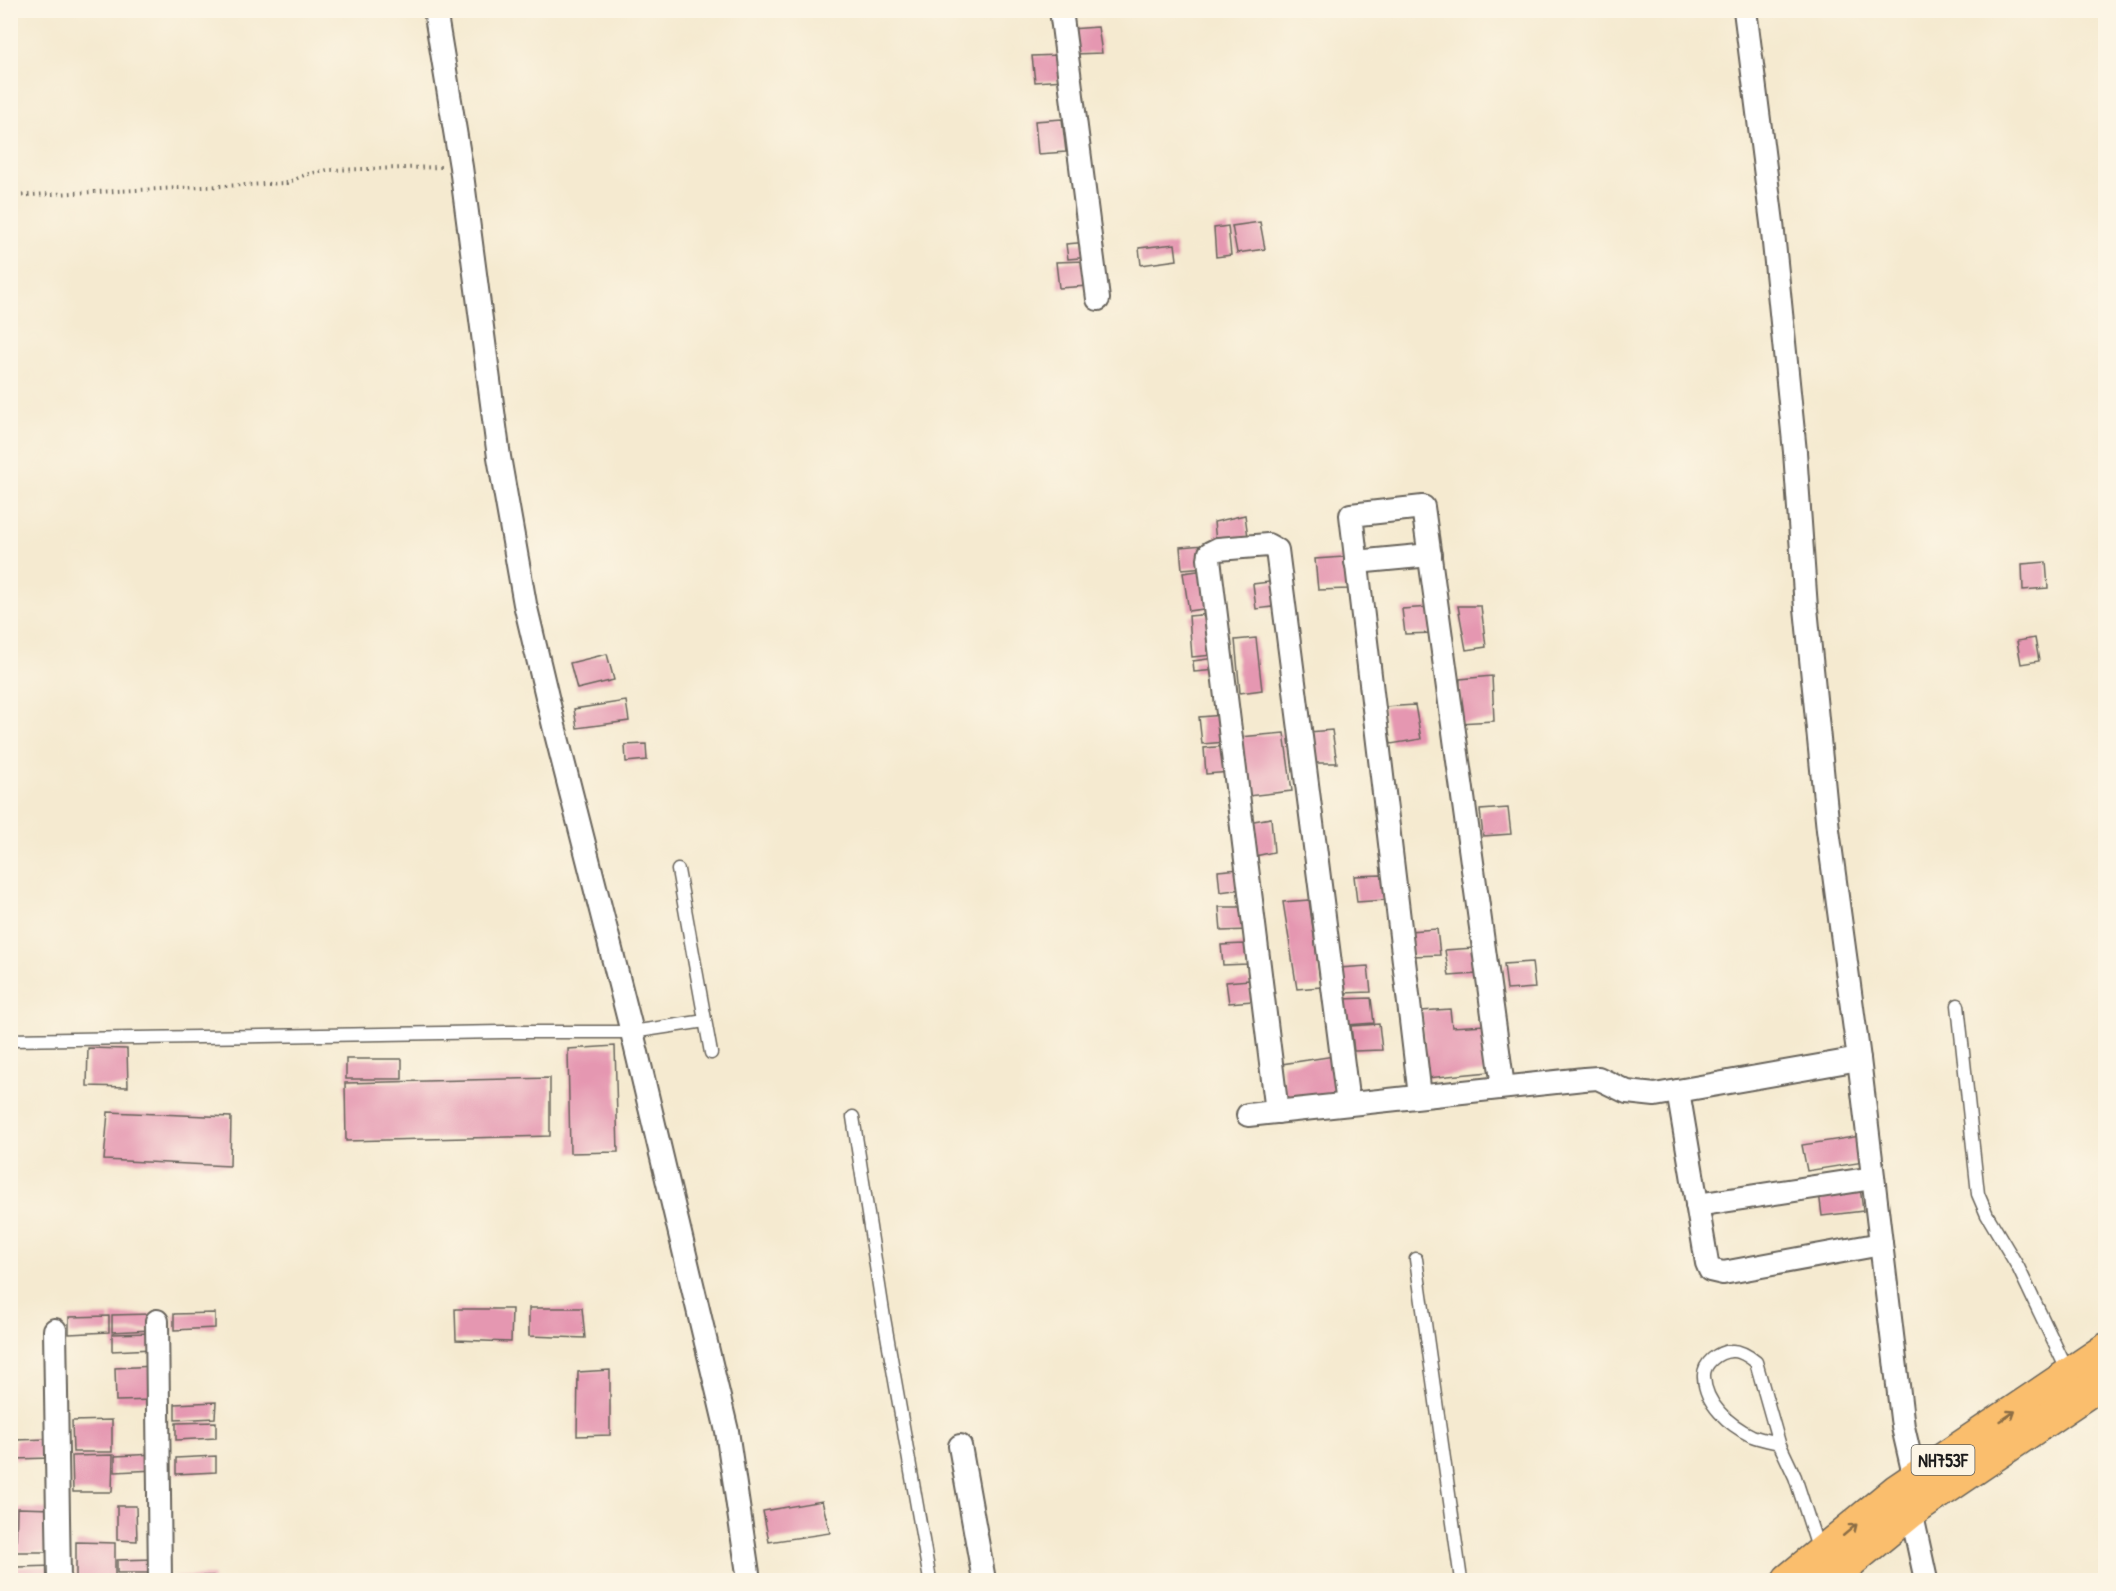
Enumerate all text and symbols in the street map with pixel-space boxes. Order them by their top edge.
one-way arrow [2000,1410,2016,1422]
road number: NH753F [1912,1445,1974,1475]
one-way arrow [1842,1523,1858,1536]

